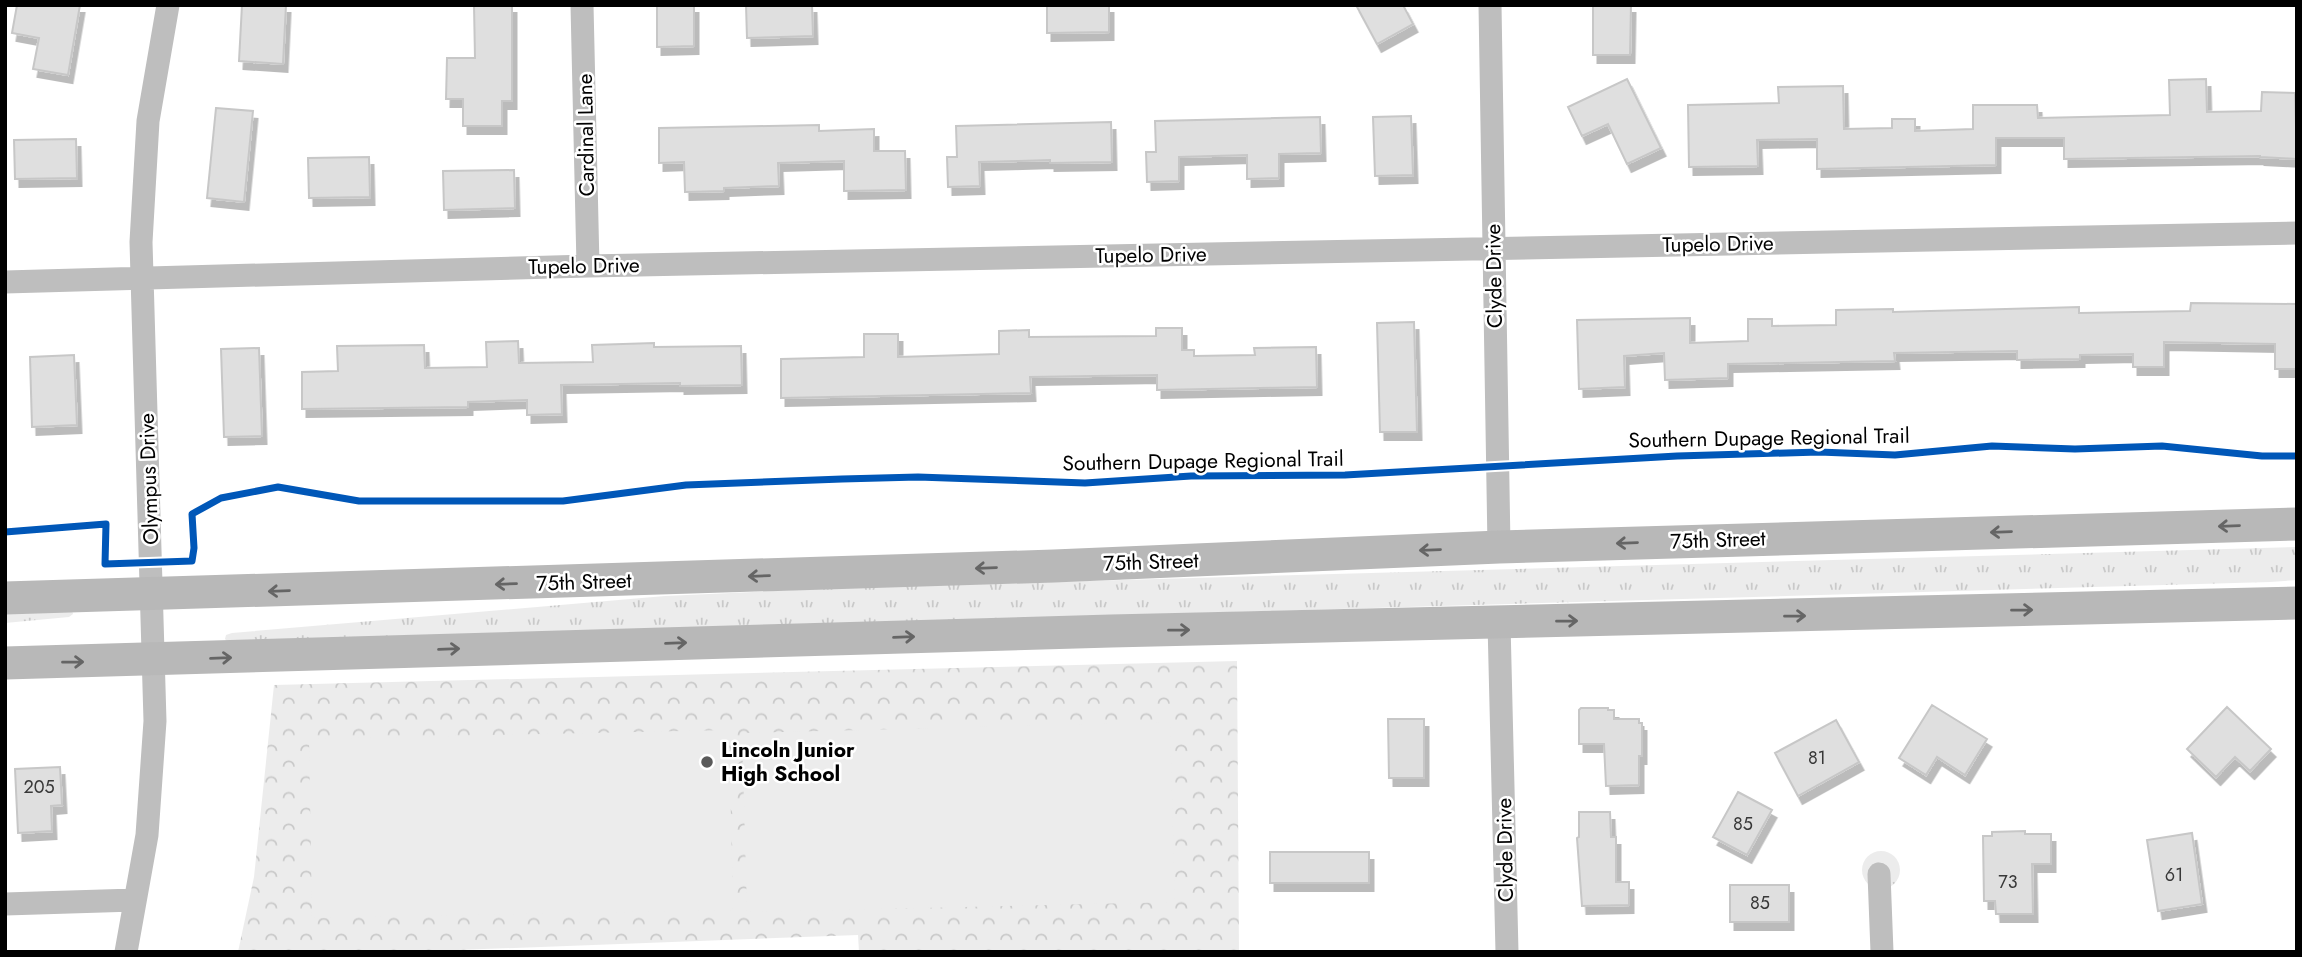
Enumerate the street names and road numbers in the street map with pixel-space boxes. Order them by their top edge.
street label: Cardinal Lane [570,73,602,197]
street label: Clyde Drive [1478,223,1510,328]
street label: Tupelo Drive [1662,228,1774,260]
street label: Tupelo Drive [1095,239,1207,271]
street label: Tupelo Drive [528,250,640,282]
street label: Olympus Drive [132,413,166,545]
street label: Southern Dupage Regional Trail [1628,421,1910,455]
street label: Southern Dupage Regional Trail [1062,444,1344,478]
street label: 75th Street [1670,523,1766,557]
street label: 75th Street [1103,545,1199,579]
street label: 75th Street [536,565,632,599]
street label: Clyde Drive [1489,797,1521,902]

